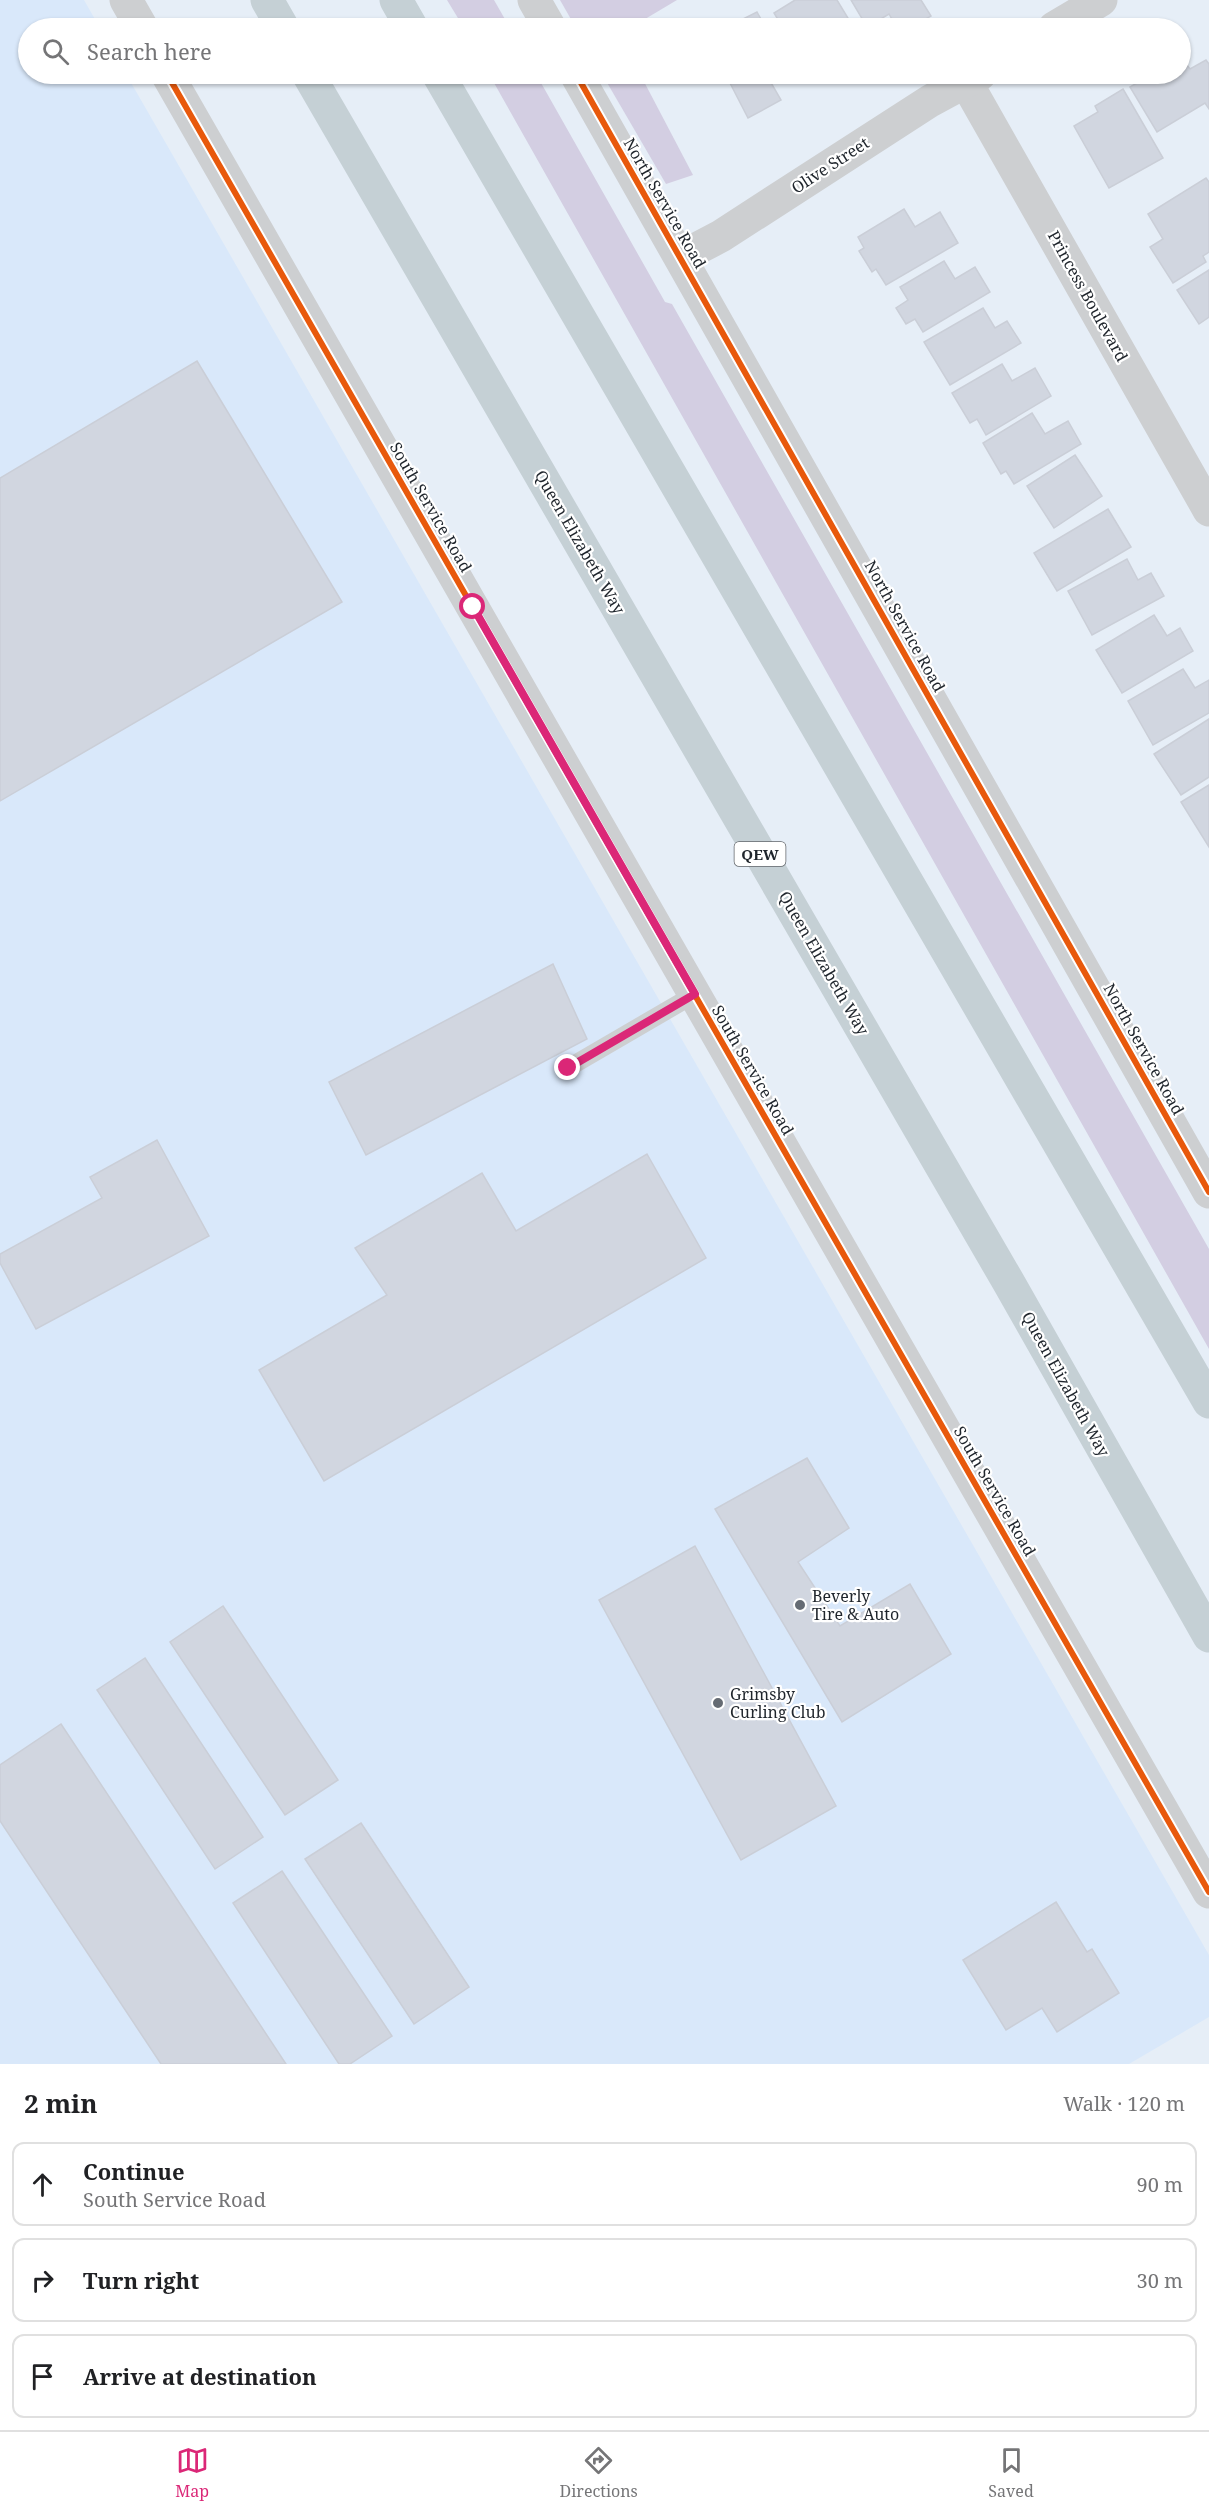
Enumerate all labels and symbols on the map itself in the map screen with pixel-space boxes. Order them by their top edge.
street label: Olive Street [787,131,873,198]
street label: North Service Road [619,134,711,272]
street label: Princess Boulevard [1043,227,1133,366]
street label: South Service Road [385,438,477,576]
street label: Queen Elizabeth Way [530,466,631,619]
street label: North Service Road [860,556,950,696]
route start [459,593,485,619]
road number: QEW [734,842,786,866]
street label: Queen Elizabeth Way [774,887,875,1040]
street label: North Service Road [1099,979,1189,1119]
street label: South Service Road [707,1001,799,1139]
route end [554,1054,580,1080]
street label: Queen Elizabeth Way [1017,1308,1115,1461]
street label: South Service Road [949,1422,1041,1560]
place label: Beverly Tire & Auto [812,1585,899,1625]
marker: Beverly Tire & Auto [793,1598,807,1612]
place label: Grimsby Curling Club [730,1683,825,1723]
marker: Grimsby Curling Club [711,1696,725,1710]

